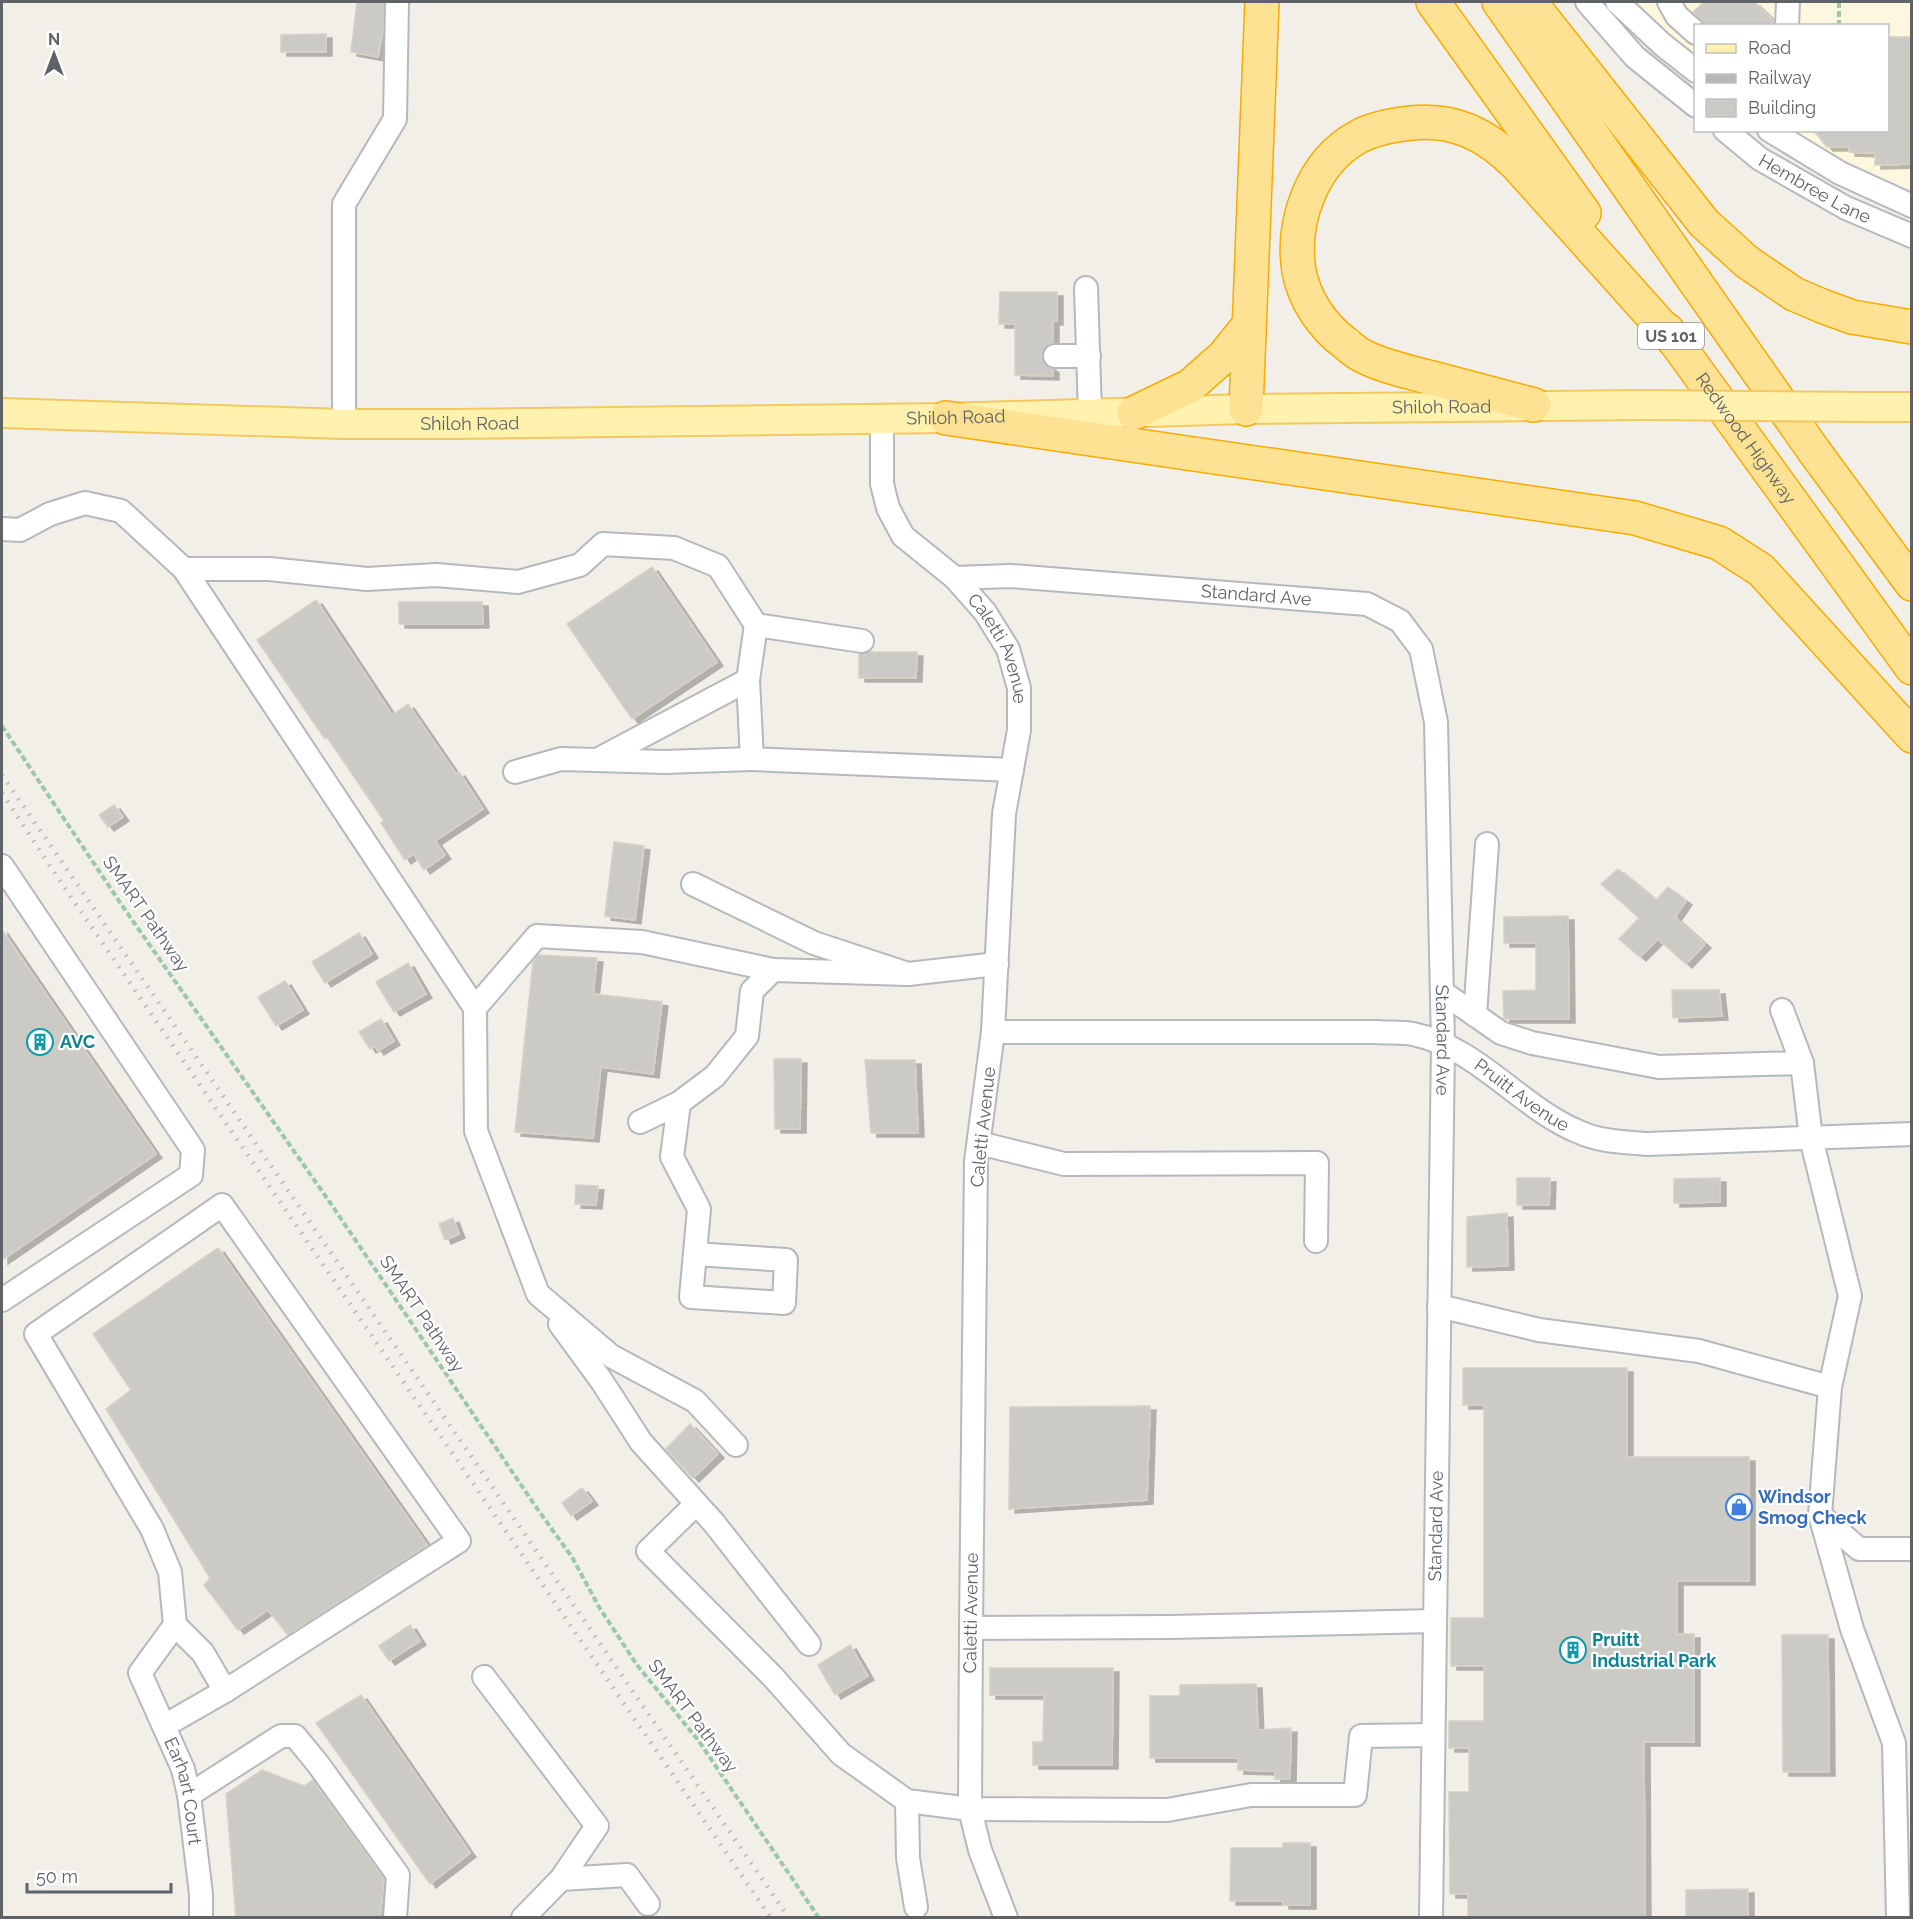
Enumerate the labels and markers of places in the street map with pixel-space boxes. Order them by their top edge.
building icon: AVC [25,1027,55,1057]
place label: AVC [60,1031,95,1052]
place label: Windsor Smog Check [1758,1486,1868,1528]
shop icon: Windsor Smog Check [1724,1492,1754,1522]
place label: Pruitt Industrial Park [1592,1629,1717,1671]
building icon: Pruitt Industrial Park [1558,1635,1588,1665]

